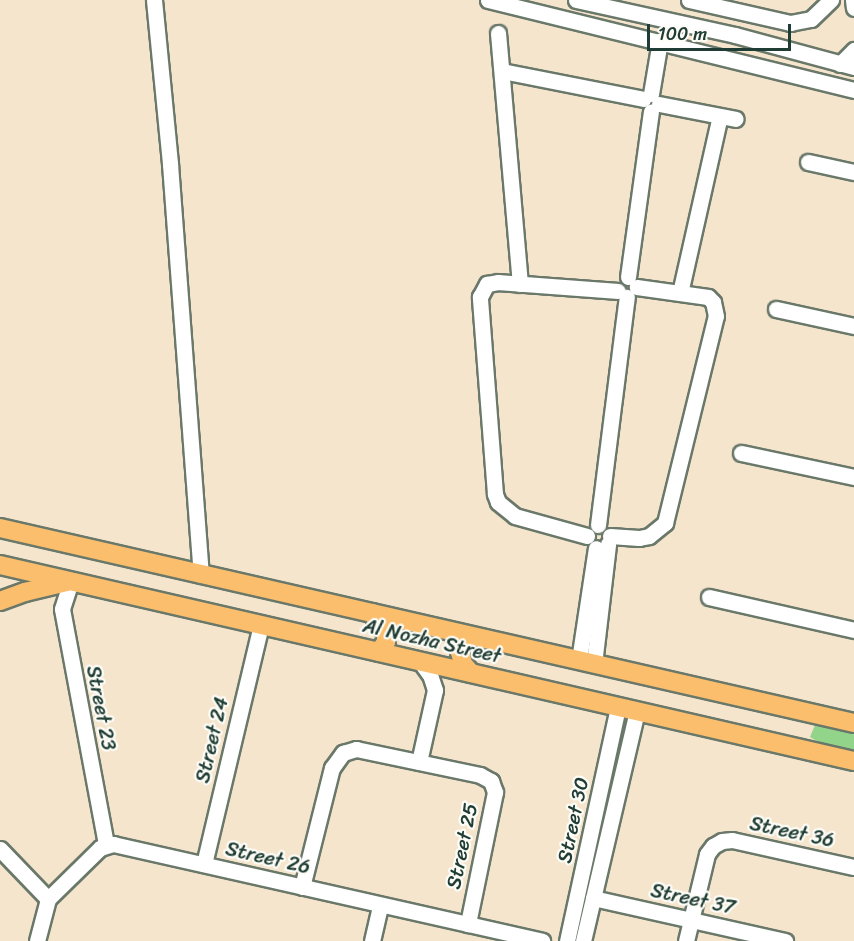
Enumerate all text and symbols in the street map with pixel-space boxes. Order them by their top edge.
scale bar [650,12,794,50]
text: 100 m [658,18,707,50]
street label: Al Nozha Street [360,613,504,669]
street label: Street 23 [81,664,121,752]
street label: Street 24 [190,695,234,785]
street label: Street 30 [552,775,594,865]
street label: Street 25 [441,801,483,891]
street label: Street 36 [748,811,836,853]
street label: Street 26 [223,837,313,879]
street label: Street 37 [649,878,737,920]

